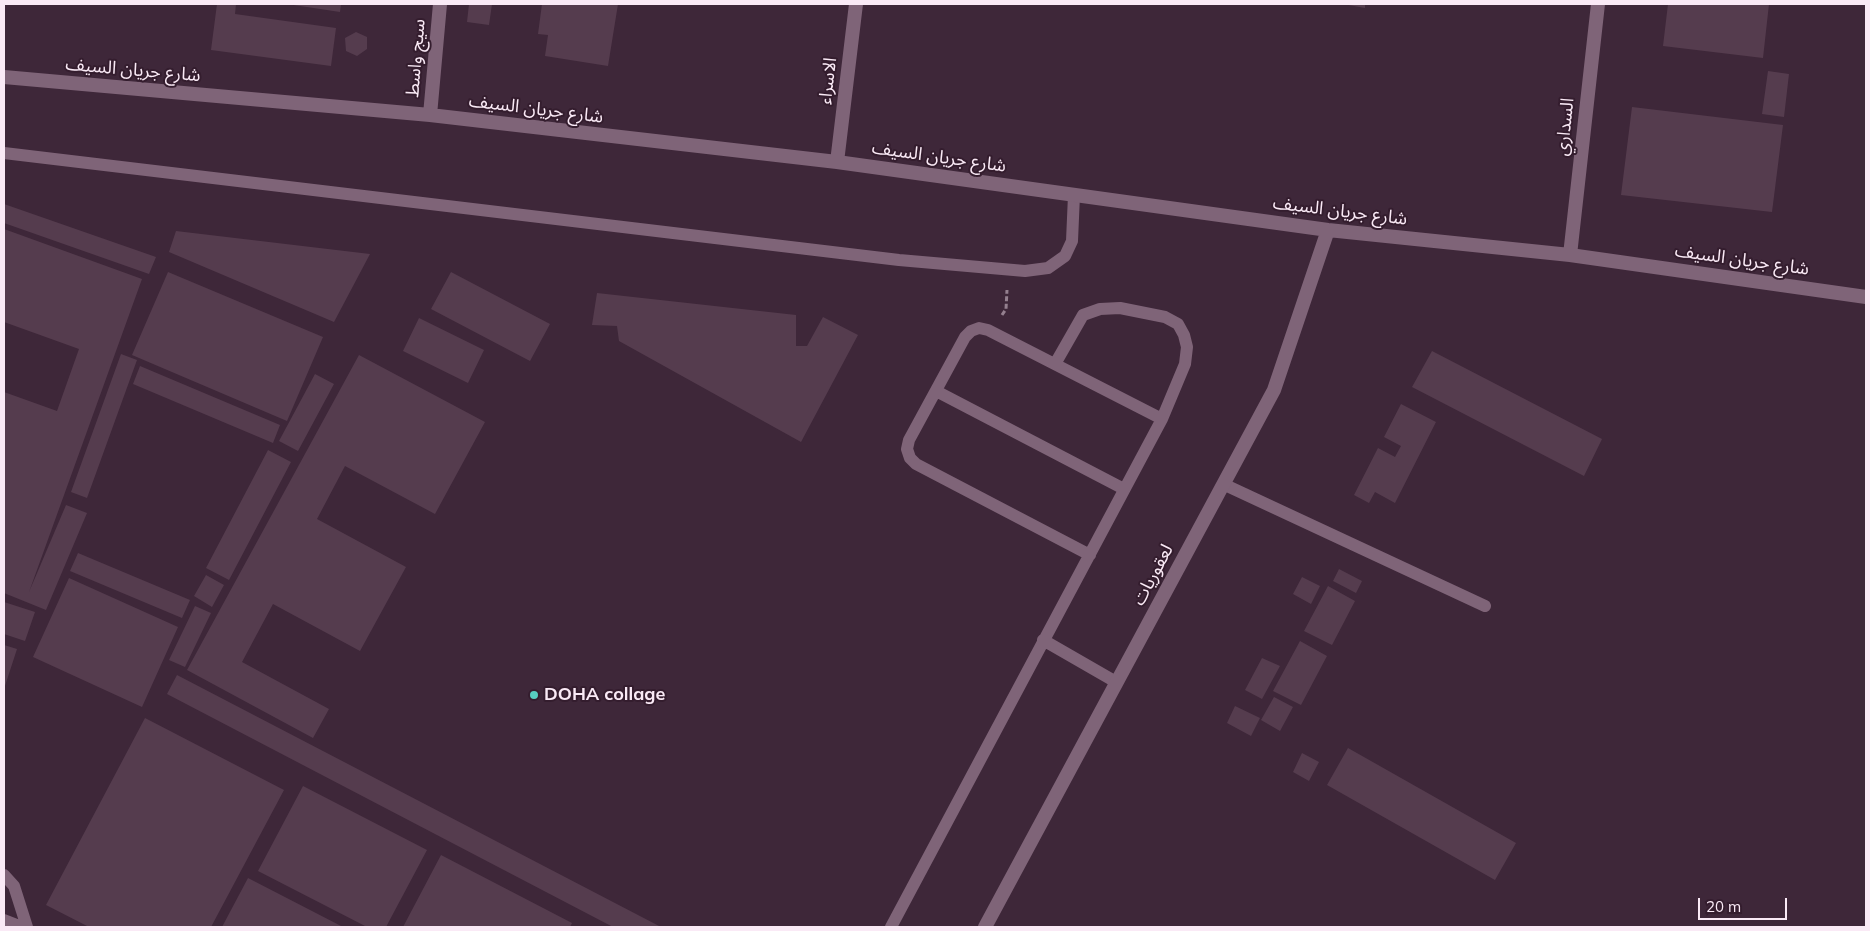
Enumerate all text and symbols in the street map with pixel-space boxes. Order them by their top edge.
street label: سيج واسط [402,18,430,98]
street label: شارع جريان السيف [65,53,201,87]
street label: الاسراء [814,56,842,106]
street label: شارع جريان السيف [468,90,604,128]
street label: السداري [1551,97,1579,157]
street label: شارع جريان السيف [870,137,1008,177]
street label: شارع جريان السيف [1272,192,1408,230]
street label: شارع جريان السيف [1673,240,1811,280]
street label: لعقوريات [1128,541,1178,609]
place label: DOHA collage [544,684,665,706]
marker: DOHA collage [528,689,540,701]
scale bar [1700,888,1789,920]
text: 20 m [1706,897,1741,916]

